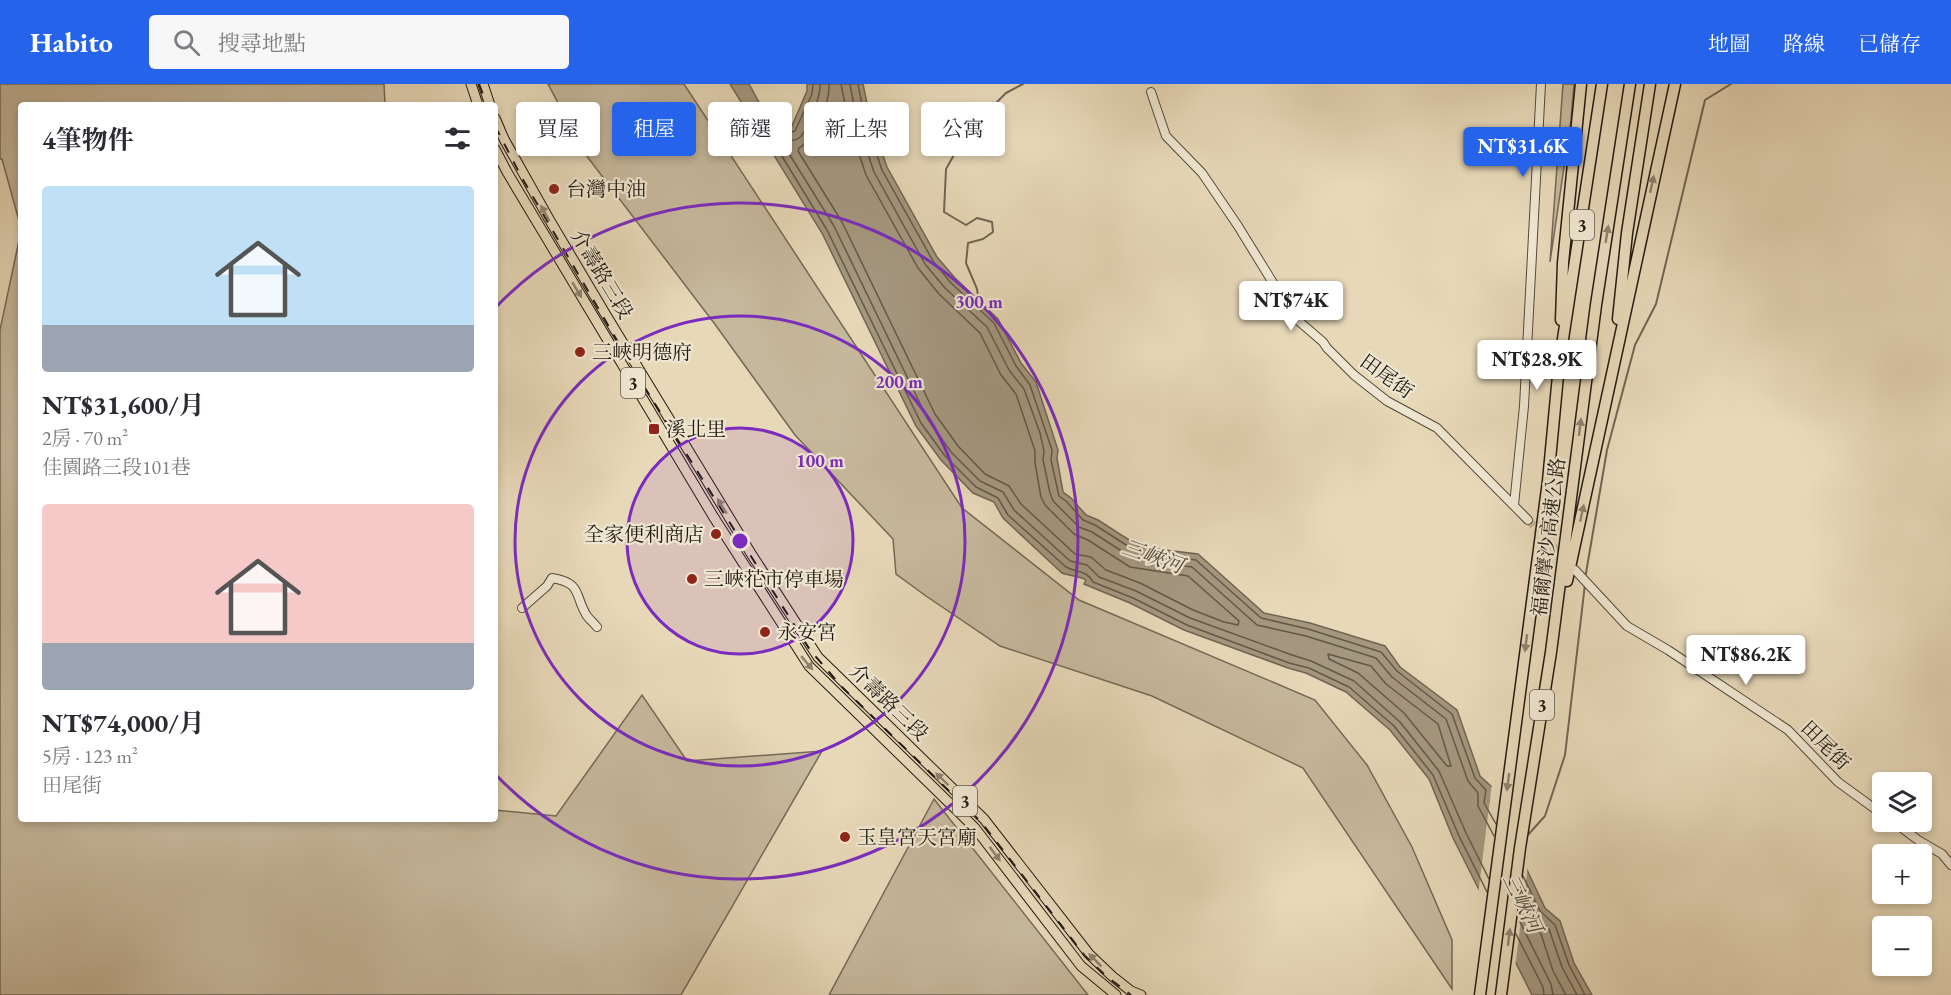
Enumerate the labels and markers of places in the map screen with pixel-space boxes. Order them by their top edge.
pin: NT$31.6K [1461,127,1585,178]
place label: 台灣中油 [566,176,646,202]
marker: 台灣中油 [547,182,561,196]
pin: NT$74K [1242,281,1340,332]
place label: 三峽明德府 [592,339,692,365]
pin: NT$28.9K [1475,340,1599,391]
marker: 三峽明德府 [573,345,587,359]
place label: 溪北里 [666,416,726,442]
marker: 溪北里 [647,422,661,436]
place label: 全家便利商店 [584,521,704,547]
marker: 全家便利商店 [709,527,723,541]
centre of rings [730,531,750,551]
place label: 三峽花市停車場 [704,566,844,592]
marker: 三峽花市停車場 [685,572,699,586]
place label: 永安宮 [777,619,837,645]
marker: 永安宮 [758,625,772,639]
pin: NT$86.2K [1684,635,1808,686]
place label: 玉皇宮天宮廟 [857,824,977,850]
marker: 玉皇宮天宮廟 [838,830,852,844]

